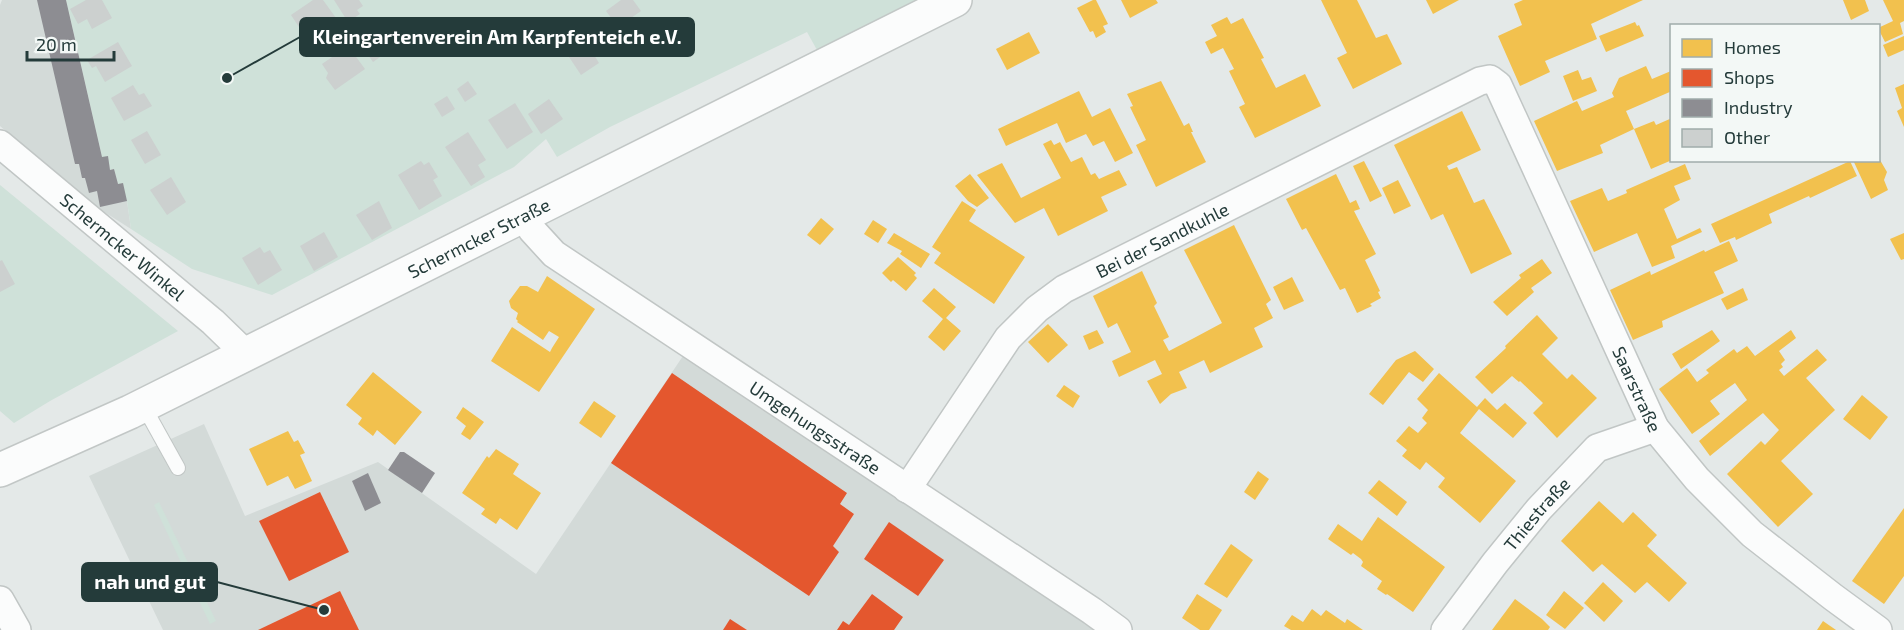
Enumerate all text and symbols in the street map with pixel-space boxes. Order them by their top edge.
callout: Kleingartenverein Am Karpfenteich e.V. [300,18,694,56]
scale bar [27,24,114,62]
text: Kleingartenverein Am Karpfenteich e.V. [312,24,682,48]
legend [1670,24,1880,162]
text: 20 m [36,33,77,55]
text: Homes [1724,36,1781,58]
text: Shops [1724,66,1774,88]
text: Industry [1724,96,1793,118]
text: Other [1724,126,1770,148]
street label: Schermcker Winkel [56,188,190,305]
street label: Schermcker Straße [404,193,553,283]
street label: Bei der Sandkuhle [1092,197,1232,282]
street label: Saarstraße [1608,343,1666,436]
street label: Umgehungsstraße [745,376,885,479]
street label: Thiestraße [1499,473,1574,555]
callout: nah und gut [82,563,217,601]
text: nah und gut [94,569,206,593]

